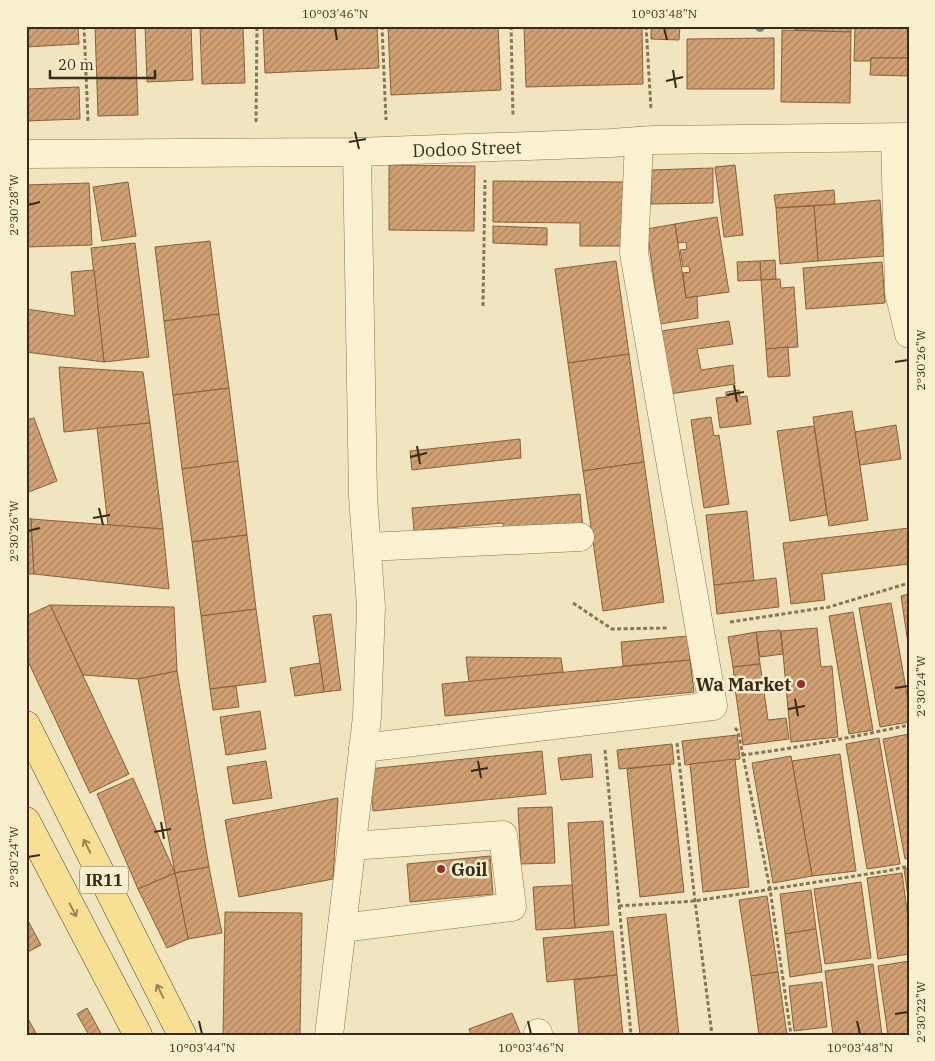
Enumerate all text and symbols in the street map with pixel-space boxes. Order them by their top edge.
text: 10°03'46"N [302,6,368,21]
text: 10°03'48"N [631,6,697,21]
scale bar [50,48,155,80]
text: 20 m [58,55,94,74]
street label: Dodoo Street [412,135,522,162]
text: 2°30'28"W [6,174,21,236]
text: 2°30'26"W [913,329,928,391]
text: 2°30'26"W [6,500,21,562]
text: 2°30'24"W [913,655,928,717]
place label: Wa Market [696,673,791,696]
marker: Wa Market [795,678,807,690]
text: 2°30'24"W [6,826,21,888]
one-way arrow [82,839,91,854]
place label: Goil [451,858,487,881]
marker: Goil [435,863,447,875]
road number: IR11 [80,866,128,894]
one-way arrow [68,903,78,918]
text: 2°30'22"W [913,981,928,1043]
one-way arrow [155,984,164,999]
text: 10°03'44"N [169,1040,235,1055]
text: 10°03'46"N [498,1040,564,1055]
text: 10°03'48"N [827,1040,893,1055]

